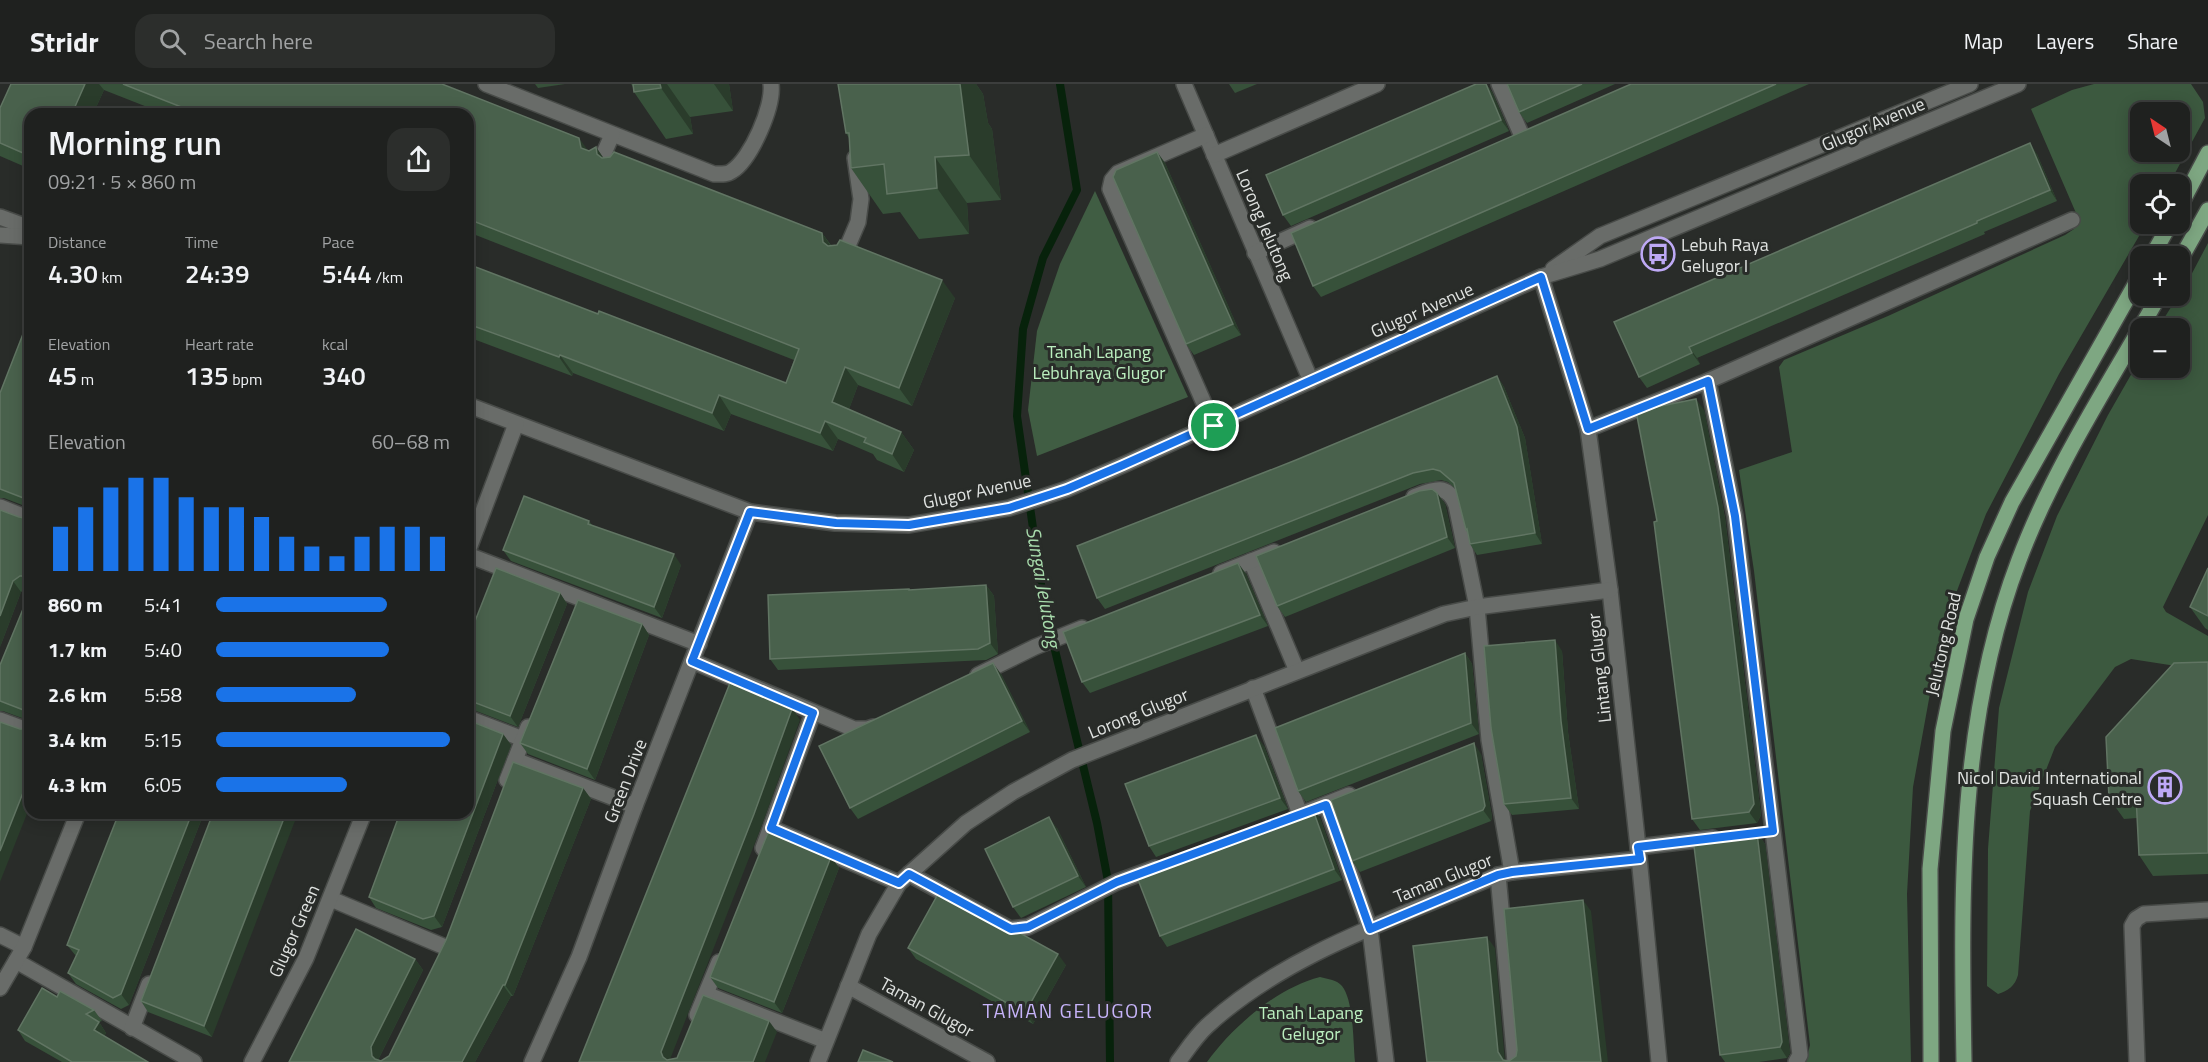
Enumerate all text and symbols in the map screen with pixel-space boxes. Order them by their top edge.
search box [135,14,555,68]
text: Stridr [30,20,99,63]
text: Search here [204,24,313,58]
icon: search [156,25,189,58]
text: Map [1964,25,2003,57]
text: Layers [2036,25,2094,57]
text: Share [2127,25,2178,57]
street label: Glugor Avenue [1817,90,1929,158]
north arrow [2130,102,2190,162]
map controls [2130,102,2190,378]
text: Morning run [48,118,222,168]
button: share [387,128,450,191]
street label: Lorong Jelutong [1229,165,1301,285]
text: 09:21 · 5 × 860 m [48,166,196,197]
button: locate [2130,174,2190,234]
text: Distance [48,230,106,254]
text: Time [185,230,218,254]
text: Pace [322,230,354,254]
place label: Lebuh Raya Gelugor I [1681,231,1769,279]
bus stop icon: Lebuh Raya Gelugor I [1640,236,1676,272]
button: + [2130,246,2190,306]
text: 4.30 [48,254,98,293]
text: 24:39 [185,254,249,293]
text: 5:44 [322,254,372,293]
text: km [98,265,122,289]
text: /km [372,265,403,289]
street label: Glugor Avenue [1366,275,1478,345]
button: − [2130,318,2190,378]
text: Elevation [48,332,110,356]
text: Heart rate [185,332,254,356]
text: kcal [322,332,348,356]
park label: Tanah Lapang Lebuhraya Glugor [1033,338,1165,386]
text: 45 [48,356,77,395]
text: 135 [185,356,229,395]
text: 340 [322,356,366,395]
text: m [77,367,94,391]
text: bpm [229,367,262,391]
pin [1188,400,1239,451]
icon: arrive [1197,409,1230,442]
text: Elevation [48,426,126,457]
text: 60–68 m [371,426,450,457]
street label: Glugor Avenue [920,466,1034,516]
water label: Sungai Jelutong [1018,524,1070,652]
text: 860 m [48,589,103,620]
text: 5:41 [144,589,182,620]
street label: Jelutong Road [1918,590,1968,698]
street label: Lintang Glugor [1580,612,1618,724]
text: 1.7 km [48,634,107,665]
text: 5:40 [144,634,182,665]
text: 2.6 km [48,679,107,710]
text: 5:58 [144,679,182,710]
street label: Lorong Glugor [1084,681,1192,745]
text: 3.4 km [48,724,107,755]
text: 5:15 [144,724,182,755]
street label: Green Drive [597,735,653,827]
place label: Nicol David International Squash Centre [1957,764,2142,812]
text: 4.3 km [48,769,107,800]
text: 6:05 [144,769,182,800]
building icon: Nicol David International Squash Centre [2147,769,2183,805]
street label: Taman Glugor [1390,846,1496,910]
street label: Glugor Green [262,880,326,982]
street label: Taman Glugor [875,970,979,1044]
district label: TAMAN GELUGOR [982,995,1154,1026]
park label: Tanah Lapang Gelugor [1259,999,1363,1047]

